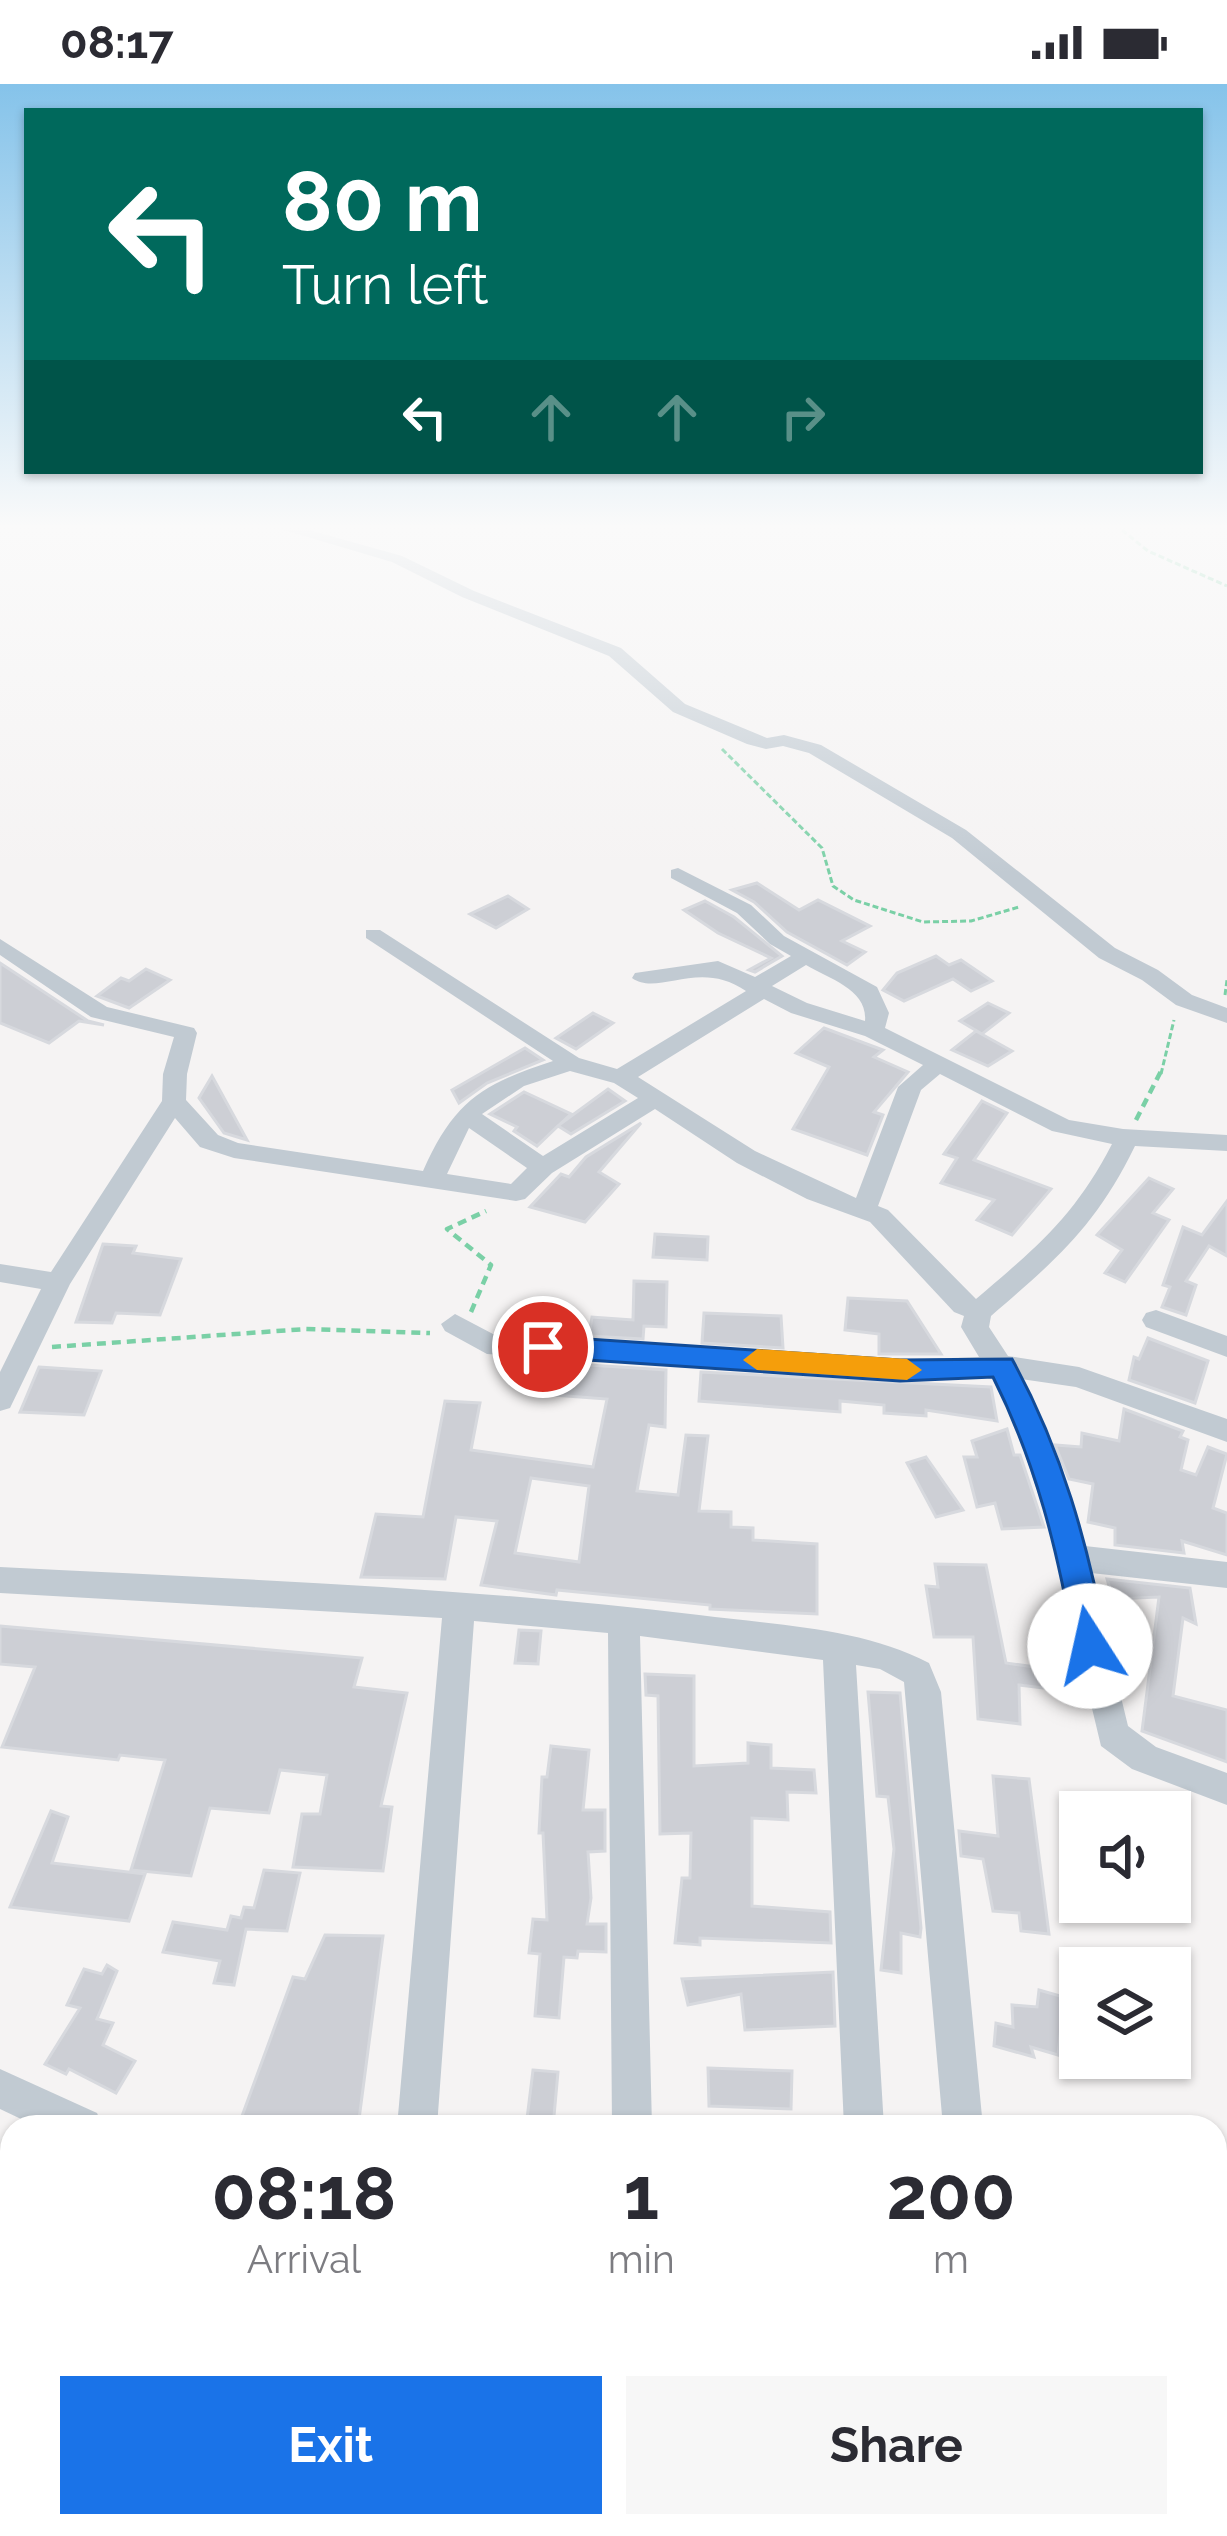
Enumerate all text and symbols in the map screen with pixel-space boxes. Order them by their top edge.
text: 08:17 [60,16,173,69]
text: 80 m [282,152,483,251]
icon: left [84,156,240,312]
text: Turn left [282,253,489,317]
icon: left [392,384,458,450]
icon: ahead [518,384,584,450]
icon: ahead [644,384,710,450]
icon: right [770,384,836,450]
pin [492,1296,594,1398]
icon: arrive [510,1314,576,1380]
position arrow [1027,1583,1153,1709]
map controls [1059,1791,1191,2079]
button: sound [1059,1791,1191,1923]
button: layers [1059,1947,1191,2079]
text: 08:18 [212,2151,396,2236]
text: 1 [623,2151,659,2236]
text: 200 [886,2151,1015,2236]
text: Arrival [247,2236,361,2282]
text: min [608,2236,675,2282]
text: m [933,2236,969,2282]
button: Exit [60,2376,602,2514]
button: Share [626,2376,1167,2514]

